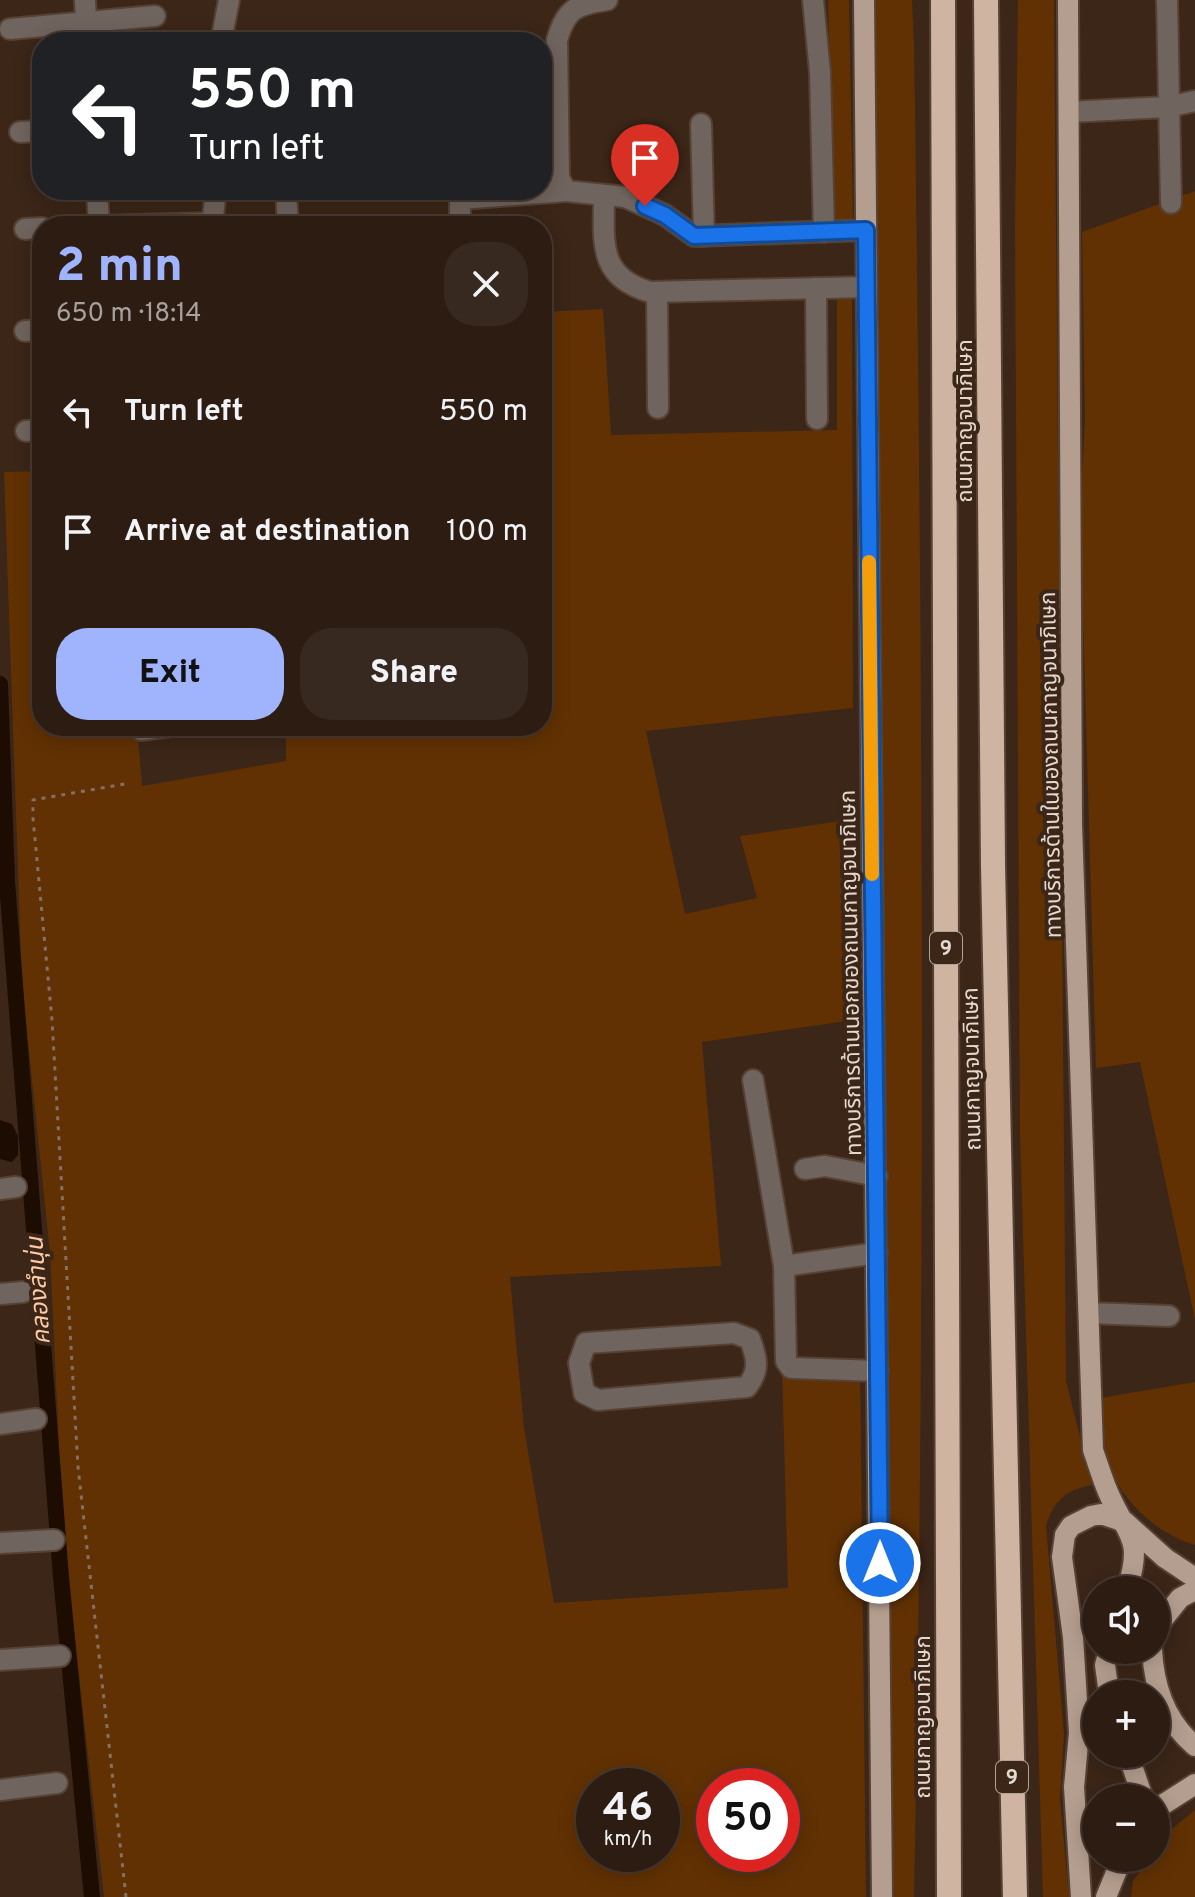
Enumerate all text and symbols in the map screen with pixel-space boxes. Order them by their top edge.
text: 550 m [188,58,356,128]
icon: left [56,64,160,168]
pin [611,124,679,206]
text: Turn left [188,127,325,173]
icon: arrive [623,136,667,180]
text: 2 min [56,238,183,298]
button: close [444,242,528,326]
text: 650 m · 18:14 [56,298,201,331]
street label: ถนนกาญจนาภิเษก [953,339,980,503]
icon: left [56,390,100,434]
text: Turn left [124,394,244,431]
text: 550 m [439,394,528,431]
icon: arrive [56,510,100,554]
text: Arrive at destination [124,514,410,551]
text: 100 m [446,514,528,551]
street label: ทางบริการด้านในของถนนกาญจนาภิเษก [1036,592,1069,938]
button: Exit [56,628,284,720]
button: Share [300,628,528,720]
street label: ทางบริการด้านนอกของถนนกาญจนาภิเษก [836,790,869,1156]
road number: 9 [930,932,962,964]
street label: ถนนกาญจนาภิเษก [959,987,988,1151]
water label: คลองลำนุ่น [21,1235,59,1346]
position arrow [838,1521,922,1605]
map controls [1082,1576,1170,1872]
button: sound [1082,1576,1170,1664]
street label: ถนนกาญจนาภิเษก [911,1635,938,1799]
button: + [1082,1680,1170,1768]
road number: 9 [996,1761,1028,1793]
speed limit sign: 50 [696,1768,800,1872]
button: − [1082,1784,1170,1872]
text: 46 [603,1785,653,1835]
text: km/h [604,1827,652,1853]

